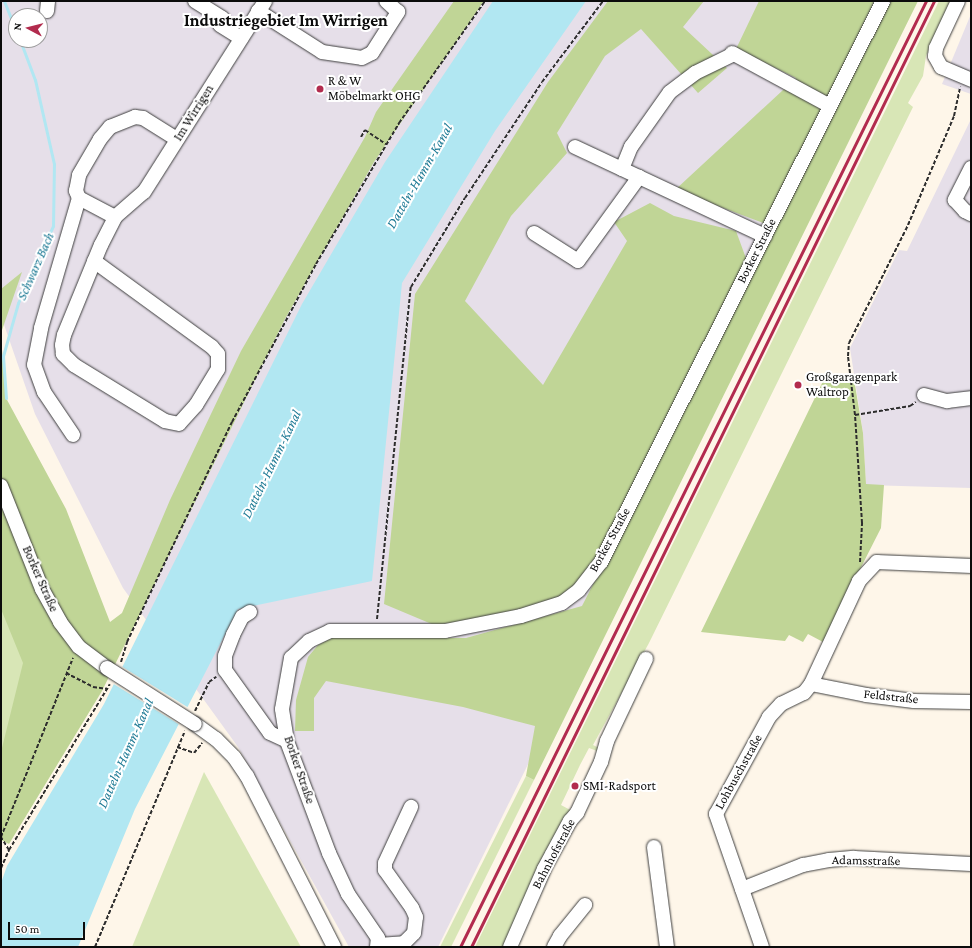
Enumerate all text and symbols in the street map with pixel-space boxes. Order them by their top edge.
north arrow [8,8,48,48]
district label: Industriegebiet Im Wirrigen [184,11,388,31]
text: N [11,22,23,31]
place label: R & W Möbelmarkt OHG [328,74,420,105]
street label: Im Wirrigen [171,82,217,144]
marker: R & W Möbelmarkt OHG [315,84,325,94]
water label: Datteln-Hamm-Kanal [382,121,456,231]
street label: Borker Straße [734,216,780,286]
water label: Schwarz Bach [13,230,57,302]
place label: Großgaragenpark Waltrop [806,370,897,401]
marker: Großgaragenpark Waltrop [793,380,803,390]
water label: Datteln-Hamm-Kanal [238,407,304,521]
street label: Borker Straße [586,505,634,575]
street label: Borker Straße [18,544,62,614]
street label: Feldstraße [863,686,919,708]
water label: Datteln-Hamm-Kanal [93,696,157,810]
street label: Lohbuschstraße [712,732,766,812]
street label: Borker Straße [280,734,318,806]
place label: SMI-Radsport [583,778,656,794]
marker: SMI-Radsport [570,781,580,791]
street label: Bahnhofstraße [529,816,579,892]
street label: Adamsstraße [832,853,900,869]
scale bar [10,914,87,940]
text: 50 m [15,922,39,936]

